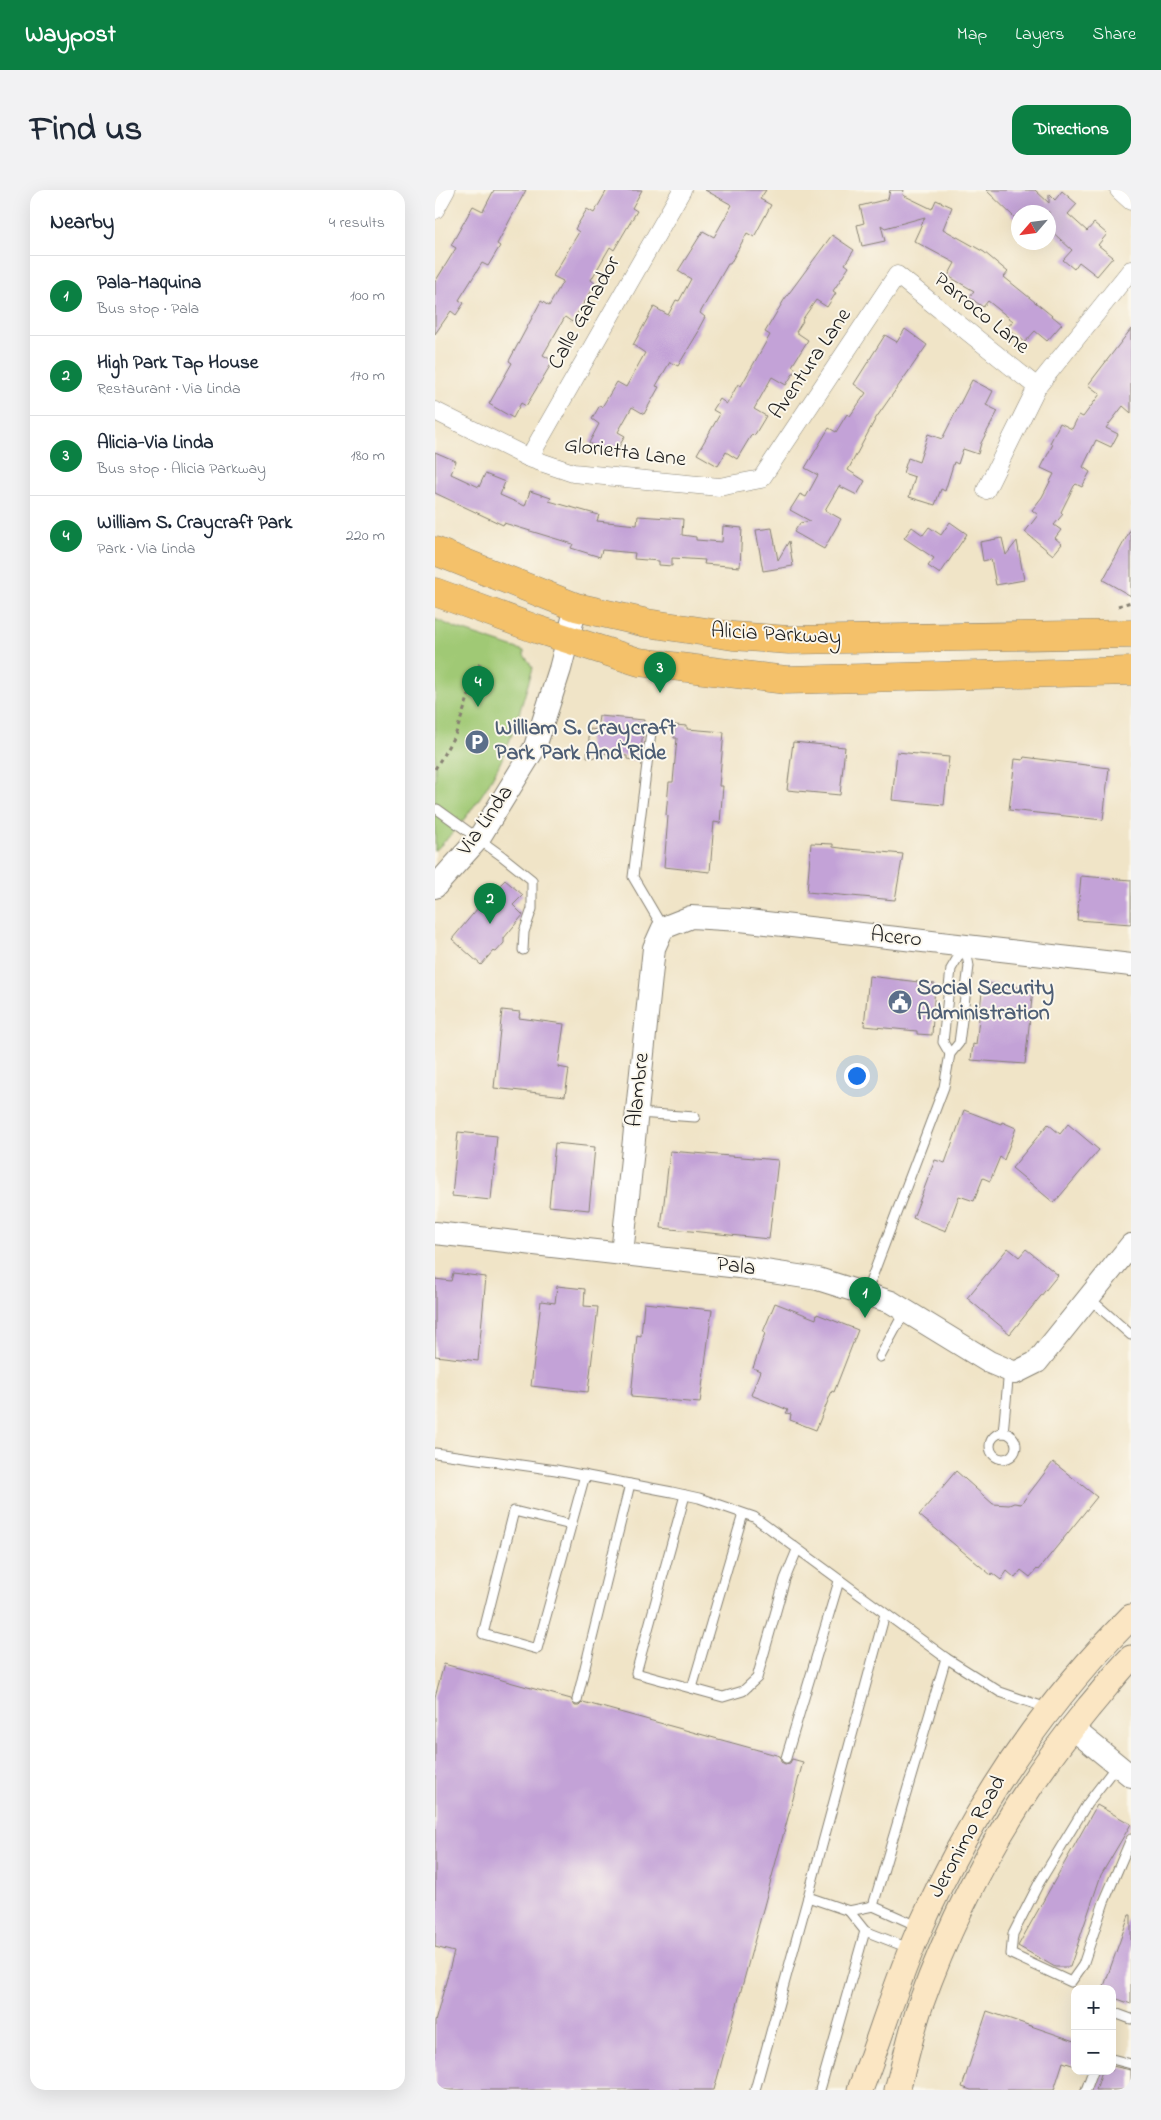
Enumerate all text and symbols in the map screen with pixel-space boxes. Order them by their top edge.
text: Waypost [25,18,116,53]
text: Map [957,22,987,48]
text: Layers [1015,22,1065,48]
text: Share [1093,22,1136,48]
text: Find us [30,105,142,156]
button: Directions [1012,105,1131,155]
north arrow [1011,205,1056,250]
text: Nearby [50,208,114,238]
text: 4 results [329,211,385,235]
street label: Calle Ganador [541,250,630,376]
street label: Parroco Lane [926,265,1036,363]
text: Pala-Maquina [97,270,201,297]
text: 1 [63,284,69,308]
text: 100 m [350,284,385,308]
text: Bus stop · Pala [97,297,199,321]
street label: Aventura Lane [762,302,860,426]
text: High Park Tap House [97,350,258,377]
text: 2 [62,364,70,388]
text: 170 m [350,364,385,388]
text: Restaurant · Via Linda [97,377,241,401]
text: Alicia-Via Linda [97,430,214,457]
street label: Glorietta Lane [562,430,688,476]
text: 3 [63,444,69,468]
text: 180 m [351,444,385,468]
text: Bus stop · Alicia Parkway [97,457,266,481]
text: William S. Craycraft Park [97,510,292,537]
text: 4 [63,524,69,548]
text: 220 m [346,524,385,548]
text: Park · Via Linda [97,537,195,561]
street label: Alicia Parkway [710,616,842,655]
pin: 3 [644,652,676,693]
pin: 4 [462,666,494,707]
place label: William S. Craycraft Park Park And Ride [495,713,676,770]
parking icon: William S. Craycraft Park Park And Ride [464,729,490,755]
street label: Via Linda [449,779,522,864]
pin: 2 [474,883,506,924]
street label: Acero [869,919,923,957]
place label: Social Security Administration [917,973,1054,1030]
public building icon: Social Security Administration [887,989,913,1015]
street label: Alambre [619,1051,659,1129]
your location [844,1063,870,1089]
street label: Pala [715,1249,757,1285]
pin: 1 [849,1277,881,1318]
street label: Jeronimo Road [921,1770,1015,1904]
map controls [1071,1985,1116,2075]
button: + [1071,1985,1116,2030]
button: − [1071,2030,1116,2075]

